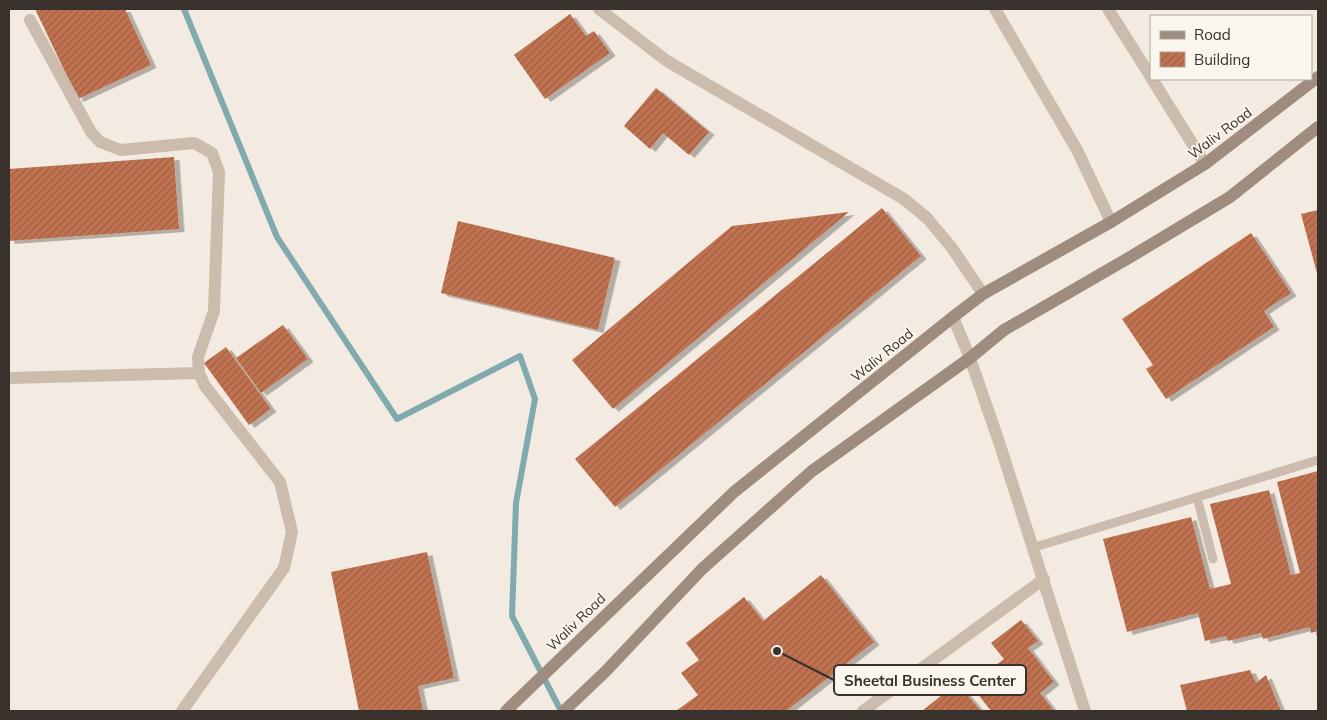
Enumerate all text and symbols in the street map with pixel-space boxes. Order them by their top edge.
legend [1150,15,1312,80]
text: Road [1194,25,1231,44]
text: Building [1194,50,1250,69]
street label: Waliv Road [1185,103,1255,163]
street label: Waliv Road [847,324,917,386]
street label: Waliv Road [543,589,609,655]
callout: Sheetal Business Center [834,665,1026,695]
text: Sheetal Business Center [844,671,1016,690]

